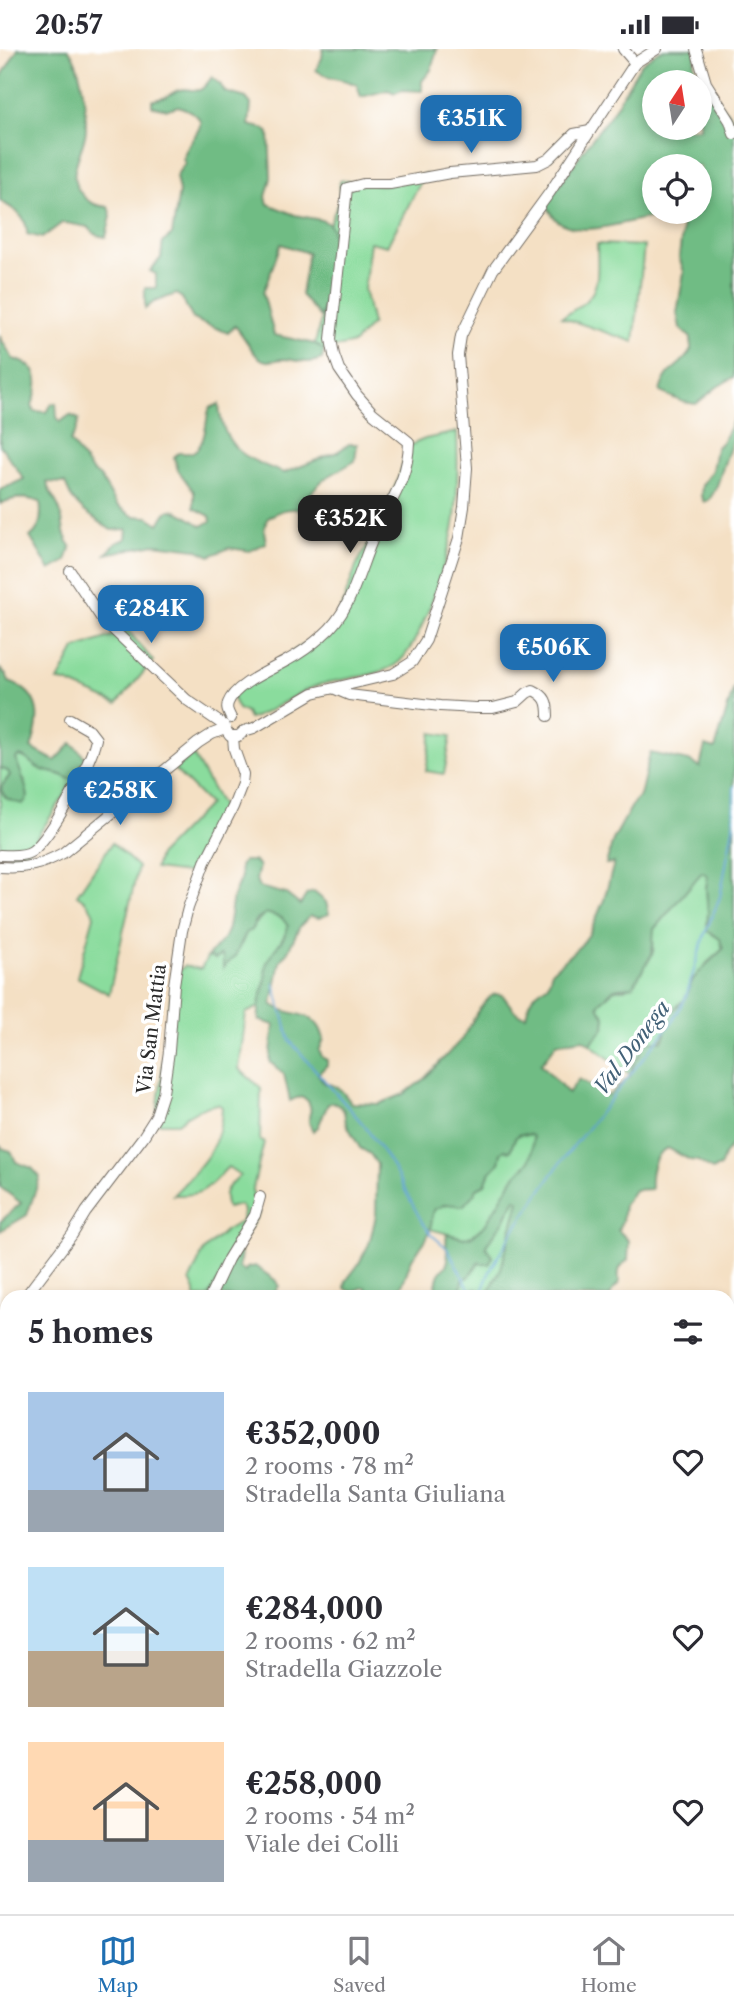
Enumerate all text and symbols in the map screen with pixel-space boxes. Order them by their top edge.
text: 20:57 [35,9,103,41]
north arrow [642,70,712,140]
map controls [642,70,712,224]
pin: €351K [422,95,520,155]
text: €351K [436,104,506,132]
button: locate [642,154,712,224]
pin: €352K [301,496,399,555]
text: €352K [314,504,386,532]
pin: €284K [102,585,200,645]
text: €284K [114,594,188,622]
pin: €506K [504,625,602,684]
text: €506K [516,633,590,661]
pin: €258K [71,767,169,827]
text: €258K [83,776,157,804]
street label: Via San Mattia [132,963,171,1096]
water label: Val Donega [588,995,675,1100]
icon: filters [669,1313,707,1351]
text: 5 homes [28,1314,153,1351]
text: €352,000 [245,1415,381,1452]
icon: home [84,1420,168,1504]
icon: heart [669,1443,707,1481]
text: 2 rooms · 78 m² [245,1452,414,1480]
text: Stradella Santa Giuliana [245,1480,506,1508]
text: €284,000 [245,1590,383,1627]
icon: home [84,1595,168,1679]
icon: heart [669,1618,707,1656]
text: 2 rooms · 62 m² [245,1627,416,1655]
text: Stradella Giazzole [245,1655,442,1683]
text: €258,000 [245,1765,382,1802]
icon: home [84,1770,168,1854]
icon: heart [669,1793,707,1831]
text: 2 rooms · 54 m² [245,1802,415,1830]
text: Viale dei Colli [245,1830,399,1858]
tab: Map [97,1932,138,1997]
tab: Saved [333,1932,386,1997]
tab: Home [581,1932,637,1997]

